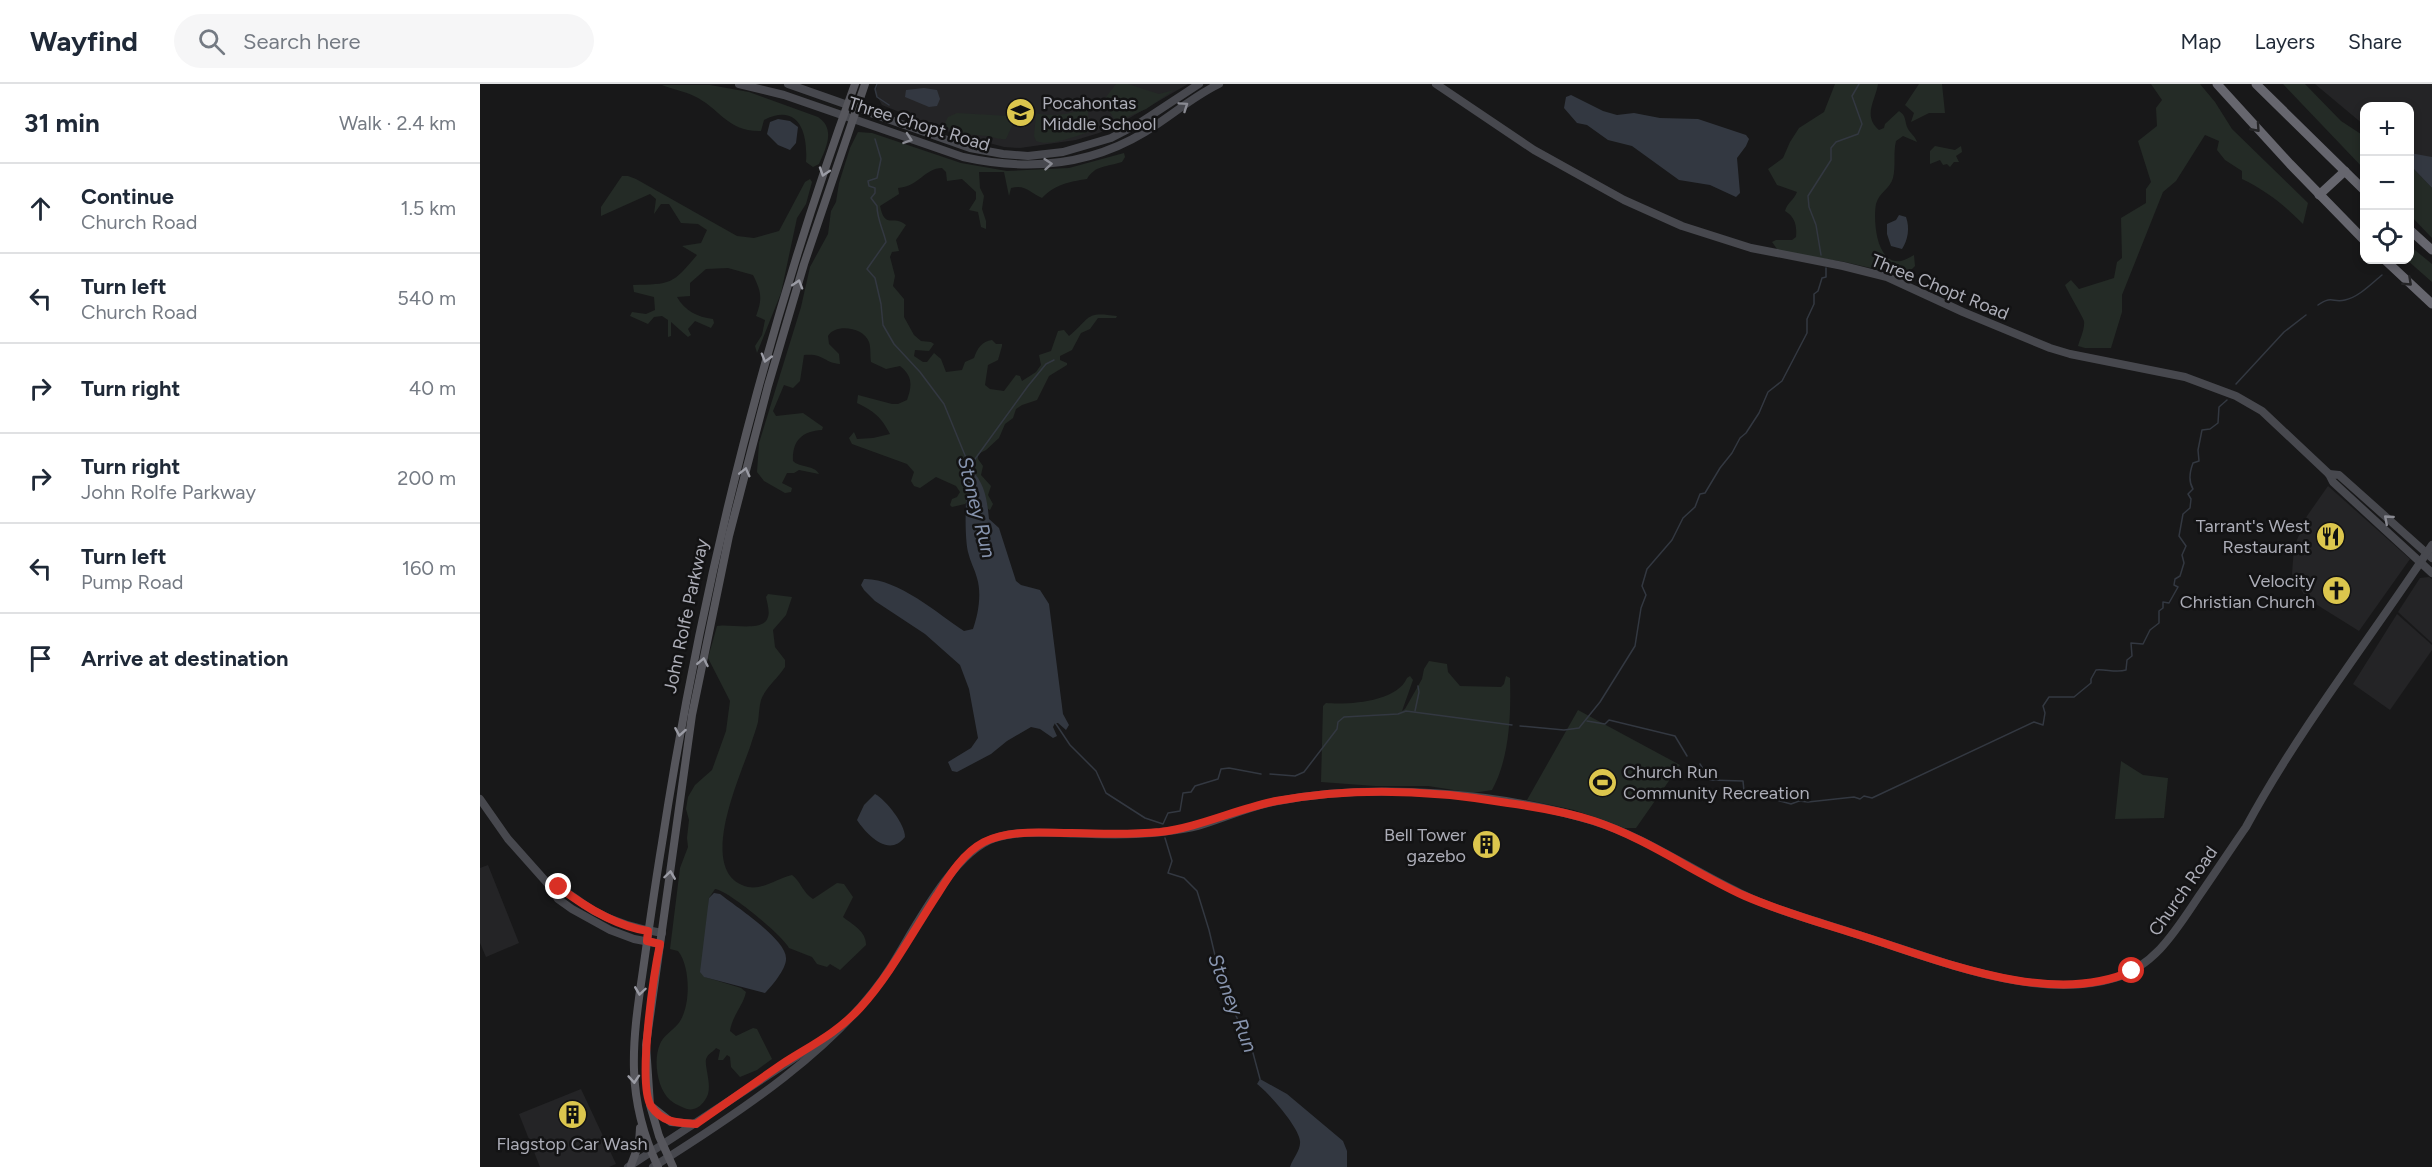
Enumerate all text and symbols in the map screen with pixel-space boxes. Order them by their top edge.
search box [174,14,594,68]
text: Wayfind [30,24,138,58]
icon: search [195,25,228,58]
text: Search here [243,28,361,55]
text: Map [2181,29,2221,54]
text: Layers [2254,29,2315,54]
text: Share [2348,29,2402,54]
street label: Three Chopt Road [846,92,992,156]
place label: Pocahontas Middle School [1042,92,1156,135]
school or university icon: Pocahontas Middle School [1005,97,1037,129]
one-way arrow [1177,102,1188,113]
map controls [2360,102,2414,264]
button: + [2360,102,2414,156]
text: 31 min [24,107,100,139]
text: Walk · 2.4 km [339,111,456,135]
one-way arrow [2249,121,2260,132]
one-way arrow [902,132,912,145]
button: − [2360,156,2414,210]
one-way arrow [1043,158,1052,171]
one-way arrow [818,166,831,177]
text: Continue [81,183,174,210]
icon: ahead [24,192,57,225]
text: 1.5 km [400,196,456,220]
text: Church Road [81,210,197,234]
button: locate [2360,210,2414,264]
street label: Three Chopt Road [1868,249,2012,325]
text: Turn left [81,273,167,300]
one-way arrow [2401,275,2412,286]
one-way arrow [791,279,803,290]
icon: left [24,282,57,315]
text: 540 m [397,286,456,310]
text: Church Road [81,300,197,324]
one-way arrow [761,352,773,363]
icon: right [24,372,57,405]
text: Turn right [81,375,180,402]
text: 40 m [409,376,456,400]
text: Turn right [81,453,180,480]
water label: Stoney Run [953,454,1001,560]
icon: right [24,462,57,495]
text: 200 m [397,466,456,490]
one-way arrow [738,467,751,477]
text: John Rolfe Parkway [81,480,256,504]
place label: Tarrant's West Restaurant [2196,515,2310,558]
one-way arrow [2385,515,2395,526]
restaurant icon: Tarrant's West Restaurant [2315,520,2347,552]
street label: John Rolfe Parkway [659,536,713,695]
text: Turn left [81,543,167,570]
icon: left [24,552,57,585]
text: 160 m [402,556,456,580]
text: Pump Road [81,570,183,594]
place label: Velocity Christian Church [2180,570,2316,613]
church icon: Velocity Christian Church [2320,575,2352,607]
icon: arrive [24,642,57,675]
text: Arrive at destination [81,645,289,672]
one-way arrow [696,657,709,667]
one-way arrow [674,727,686,736]
place label: Church Run Community Recreation [1623,761,1809,804]
sports icon: Church Run Community Recreation [1586,766,1618,798]
place label: Bell Tower gazebo [1384,824,1466,867]
building icon: Bell Tower gazebo [1471,829,1503,861]
street label: Church Road [2144,842,2222,940]
one-way arrow [663,871,675,880]
route end [545,873,571,899]
water label: Stoney Run [1203,950,1263,1056]
route start [2118,957,2144,983]
one-way arrow [634,987,646,996]
one-way arrow [627,1074,640,1083]
building icon: Flagstop Car Wash [556,1099,588,1131]
place label: Flagstop Car Wash [497,1133,648,1155]

